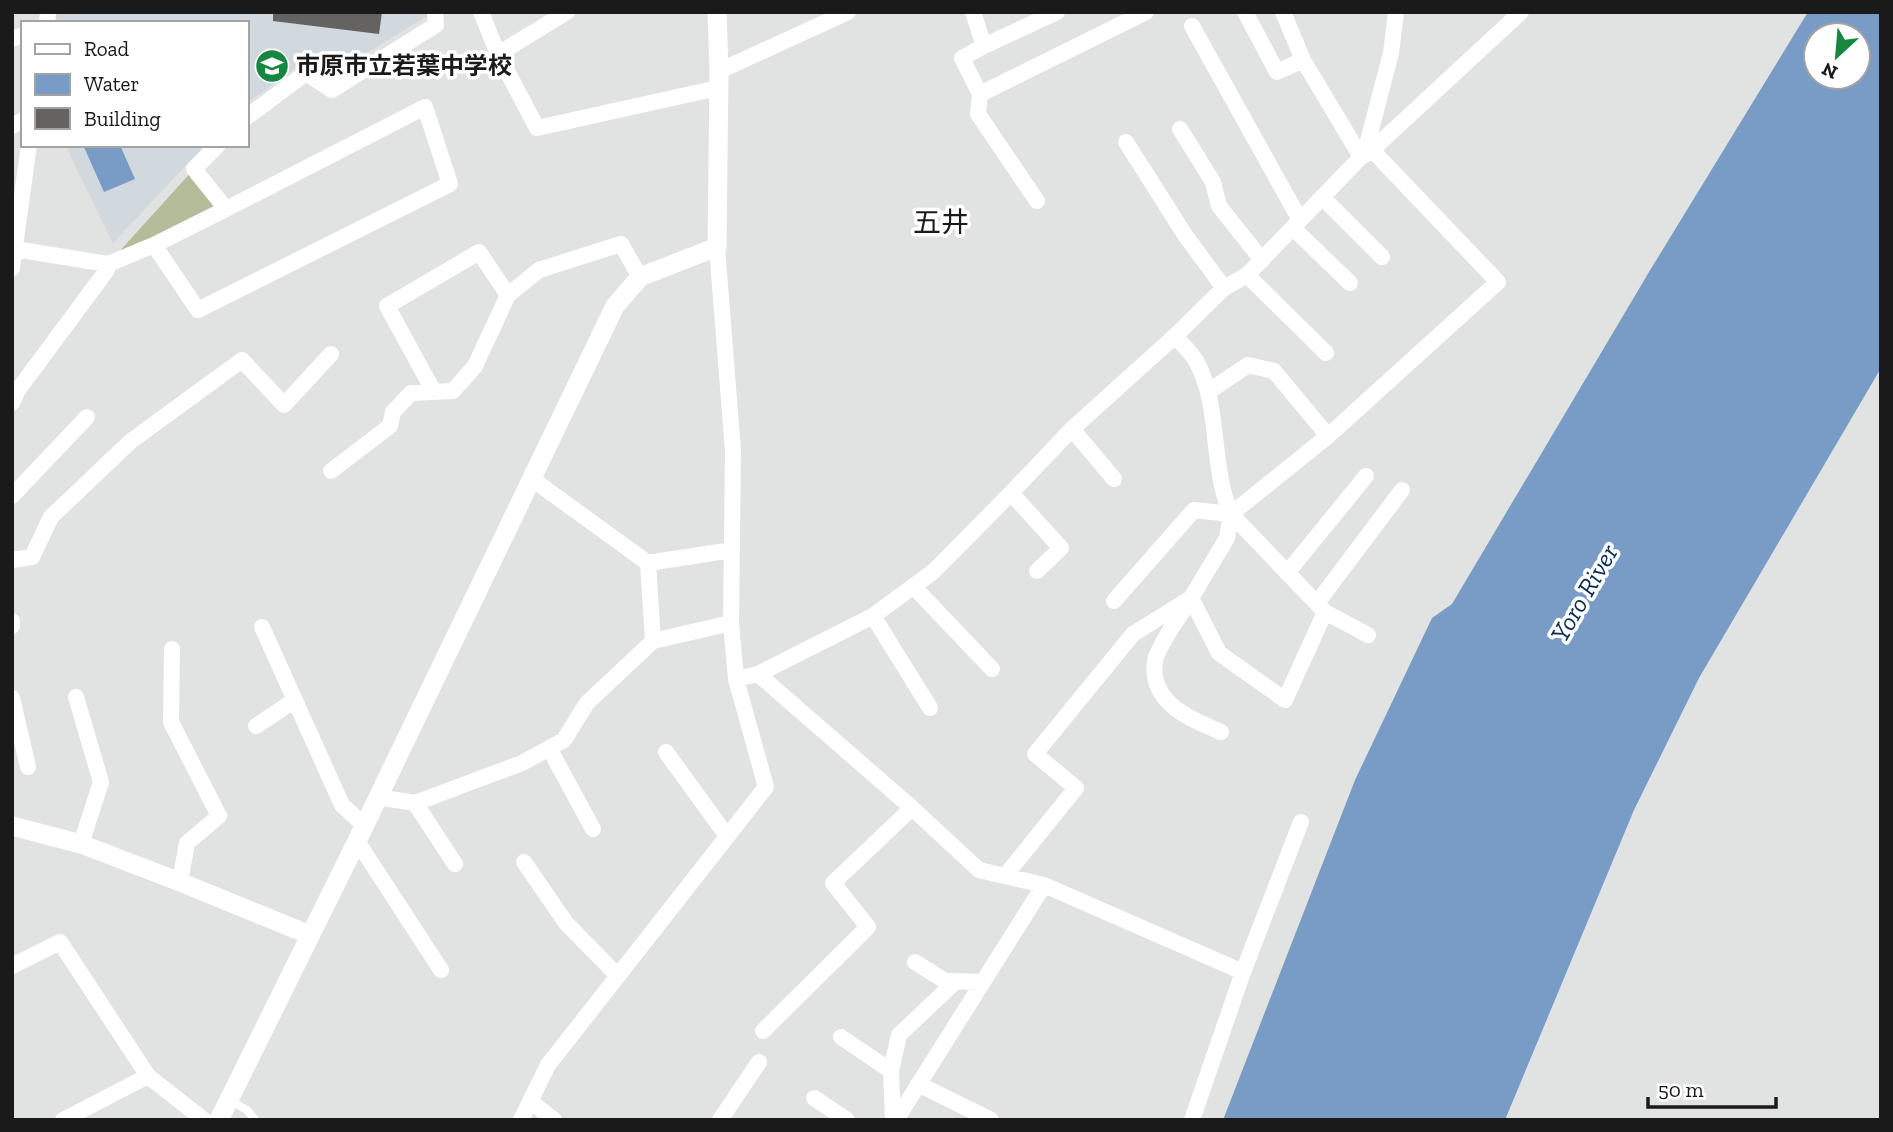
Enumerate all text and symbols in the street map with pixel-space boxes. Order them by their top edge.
legend [21,21,248,147]
north arrow [1802,21,1872,91]
text: Road [84,36,130,61]
school or university icon: 市原市立若葉中学校 [253,47,291,85]
place label: 市原市立若葉中学校 [296,51,512,80]
text: N [1818,57,1841,84]
text: Water [84,71,139,96]
text: Building [84,106,161,131]
district label: 五井 [913,206,969,239]
water label: Yoro River [1543,538,1625,648]
scale bar [1648,1066,1776,1110]
text: 50 m [1658,1077,1704,1102]

